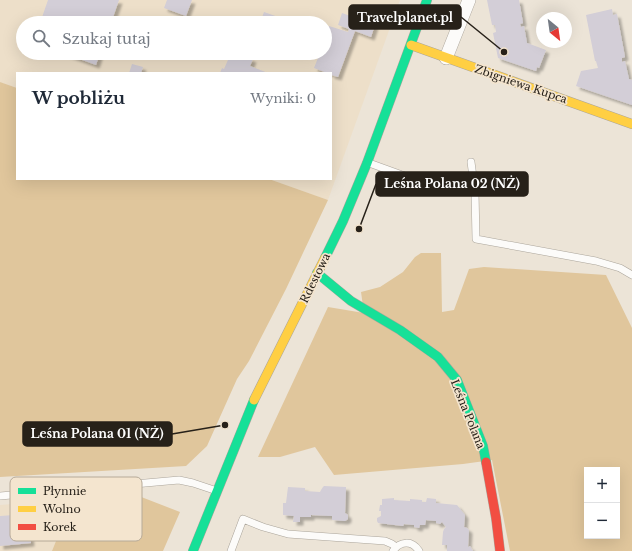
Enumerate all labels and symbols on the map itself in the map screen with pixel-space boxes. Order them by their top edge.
callout: Travelplanet.pl [349,5,461,29]
text: Travelplanet.pl [357,10,454,25]
north arrow [536,12,572,48]
street label: Zbigniewa Kupca [473,62,570,107]
callout: Leśna Polana 02 (NŻ) [376,172,528,196]
text: Leśna Polana 02 (NŻ) [384,175,520,191]
street label: Rdestowa [297,250,333,305]
street label: Leśna Polana [448,377,489,452]
callout: Leśna Polana 01 (NŻ) [23,422,172,446]
text: Leśna Polana 01 (NŻ) [30,425,164,441]
legend [10,477,142,541]
text: Płynnie [43,484,86,498]
text: Wolno [42,502,81,516]
text: Korek [43,520,77,534]

